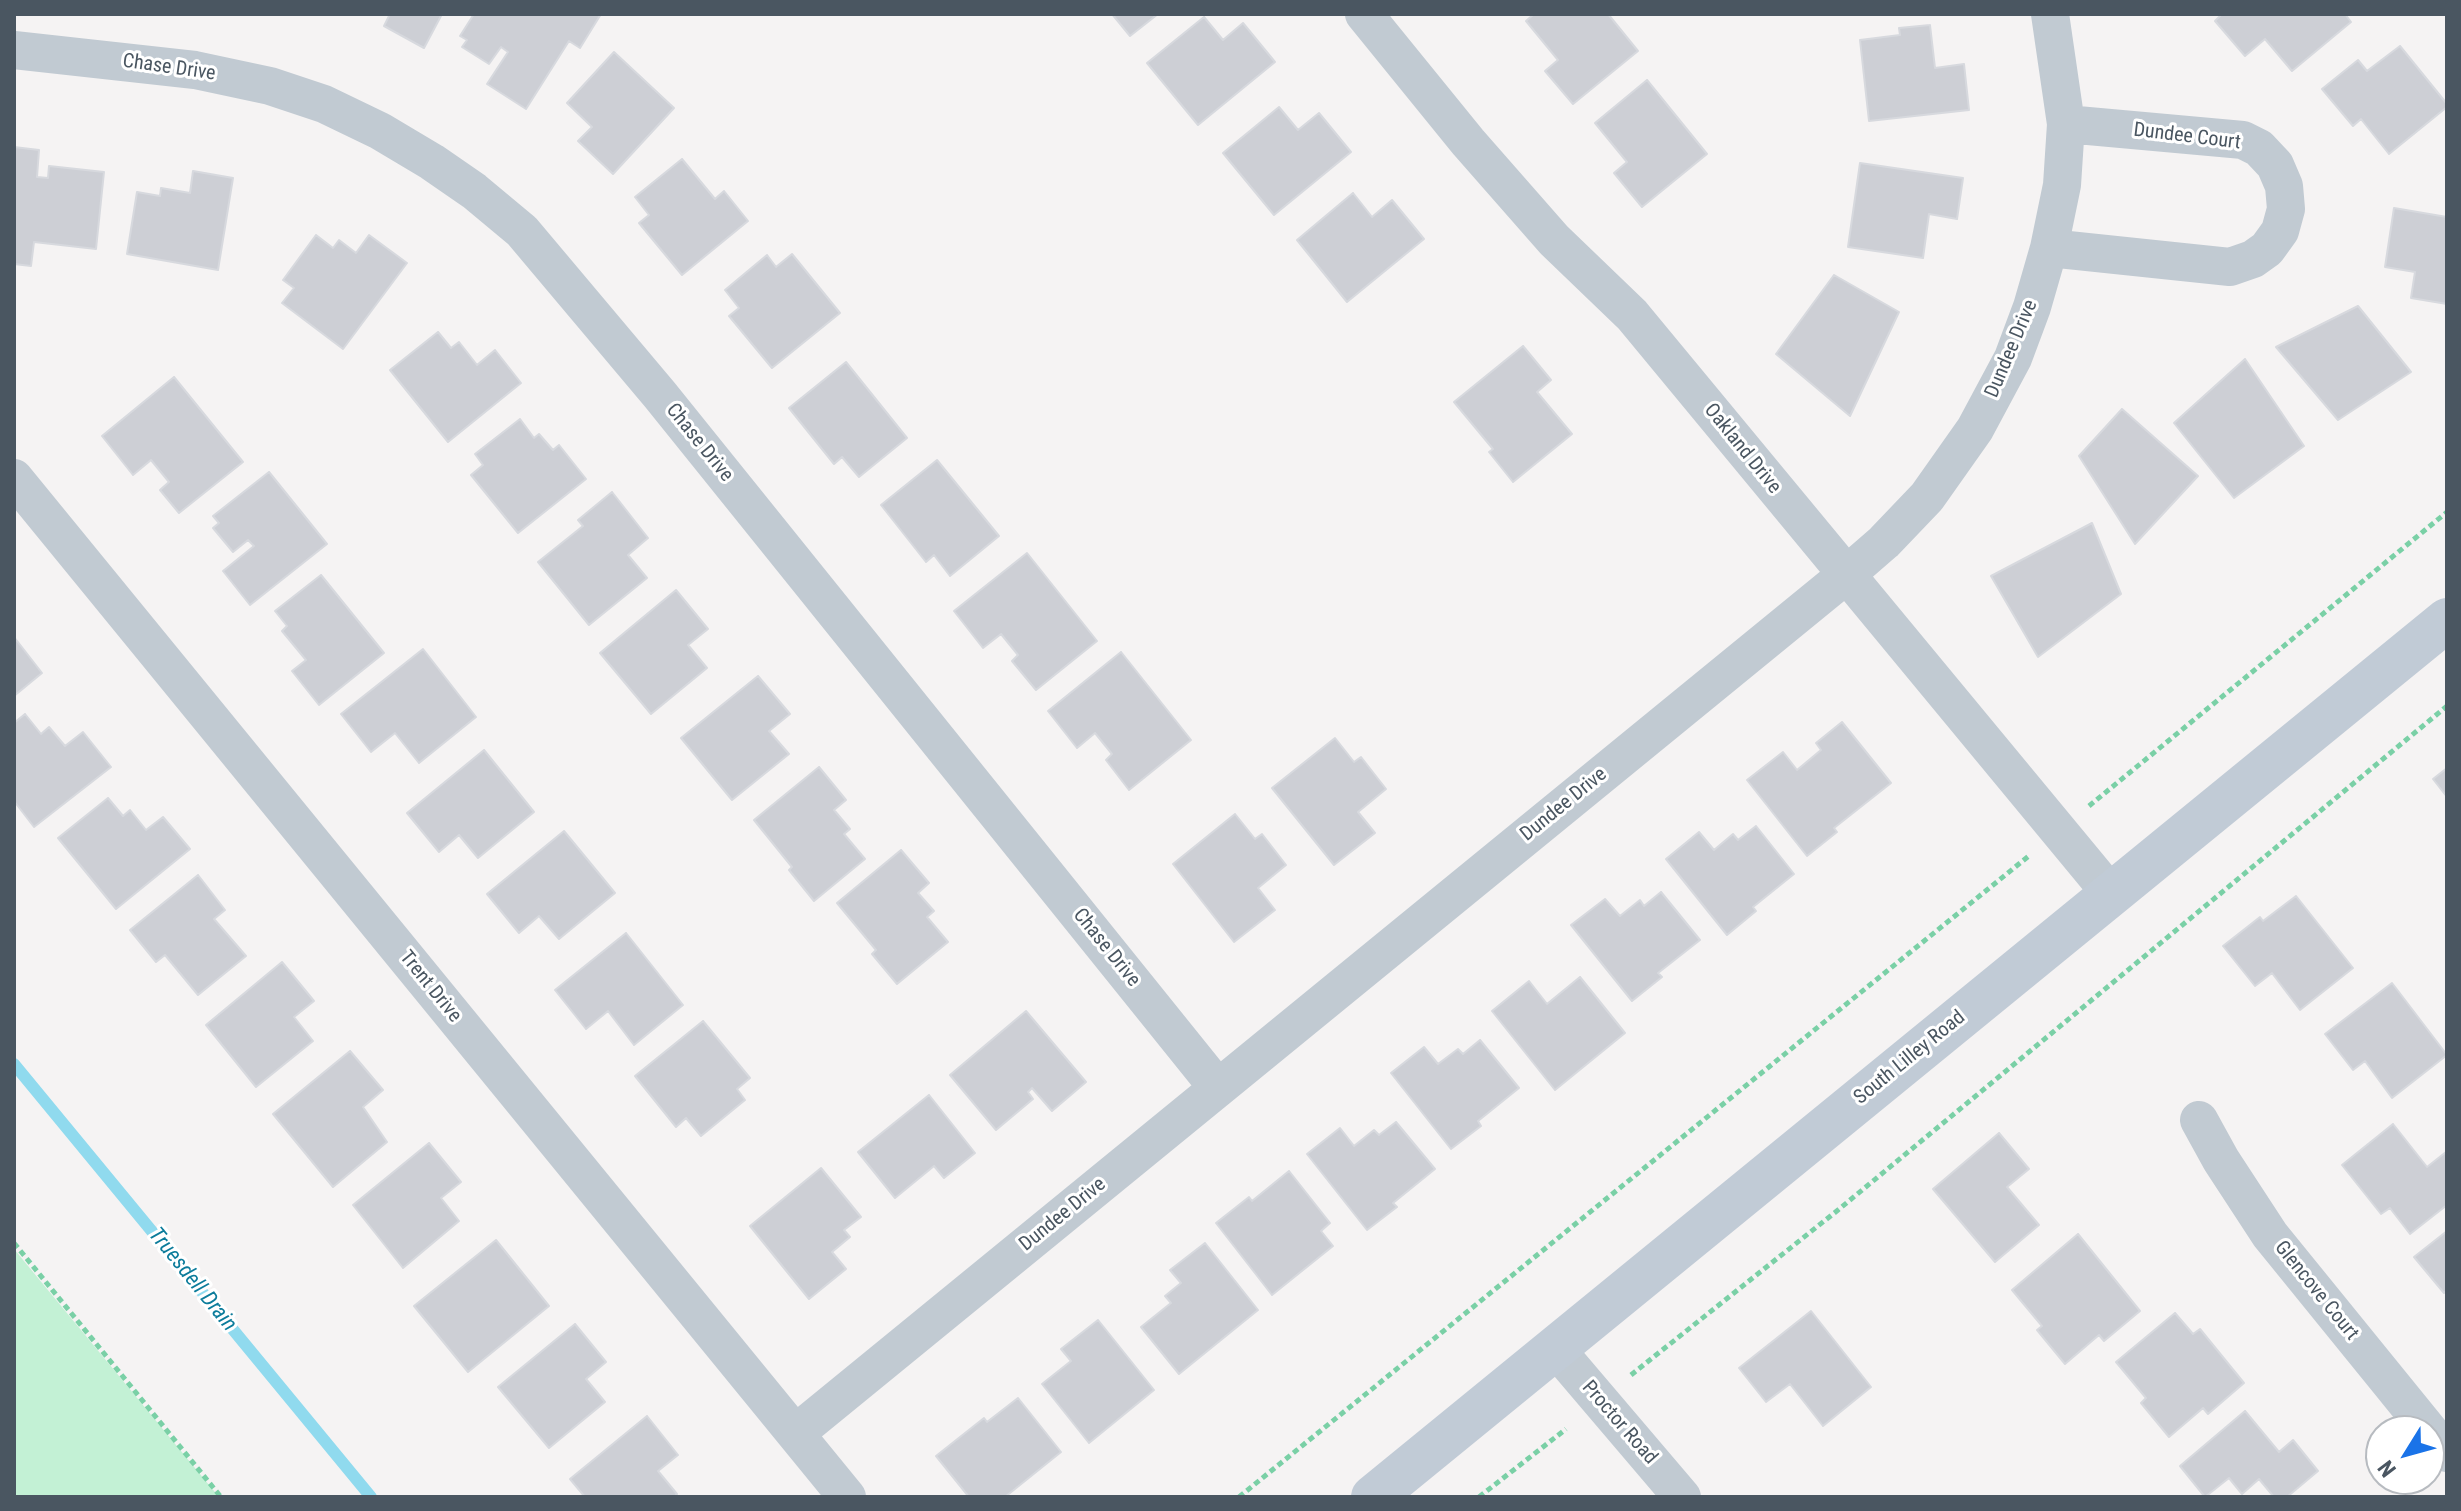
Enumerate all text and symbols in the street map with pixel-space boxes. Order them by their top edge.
street label: Chase Drive [121,50,217,86]
street label: Dundee Court [2132,119,2242,155]
street label: Dundee Drive [1981,296,2043,402]
street label: Chase Drive [660,399,738,487]
street label: Oakland Drive [1698,399,1786,499]
street label: Dundee Drive [1516,763,1612,847]
street label: Chase Drive [1067,904,1145,992]
street label: Trent Drive [394,946,466,1028]
street label: South Lilley Road [1850,1006,1970,1110]
street label: Dundee Drive [1015,1173,1111,1257]
water label: Truesdell Drain [142,1223,242,1337]
street label: Glencove Court [2269,1237,2363,1345]
street label: Proctor Road [1576,1376,1662,1470]
north arrow [2365,1415,2445,1495]
text: N [2373,1456,2401,1481]

